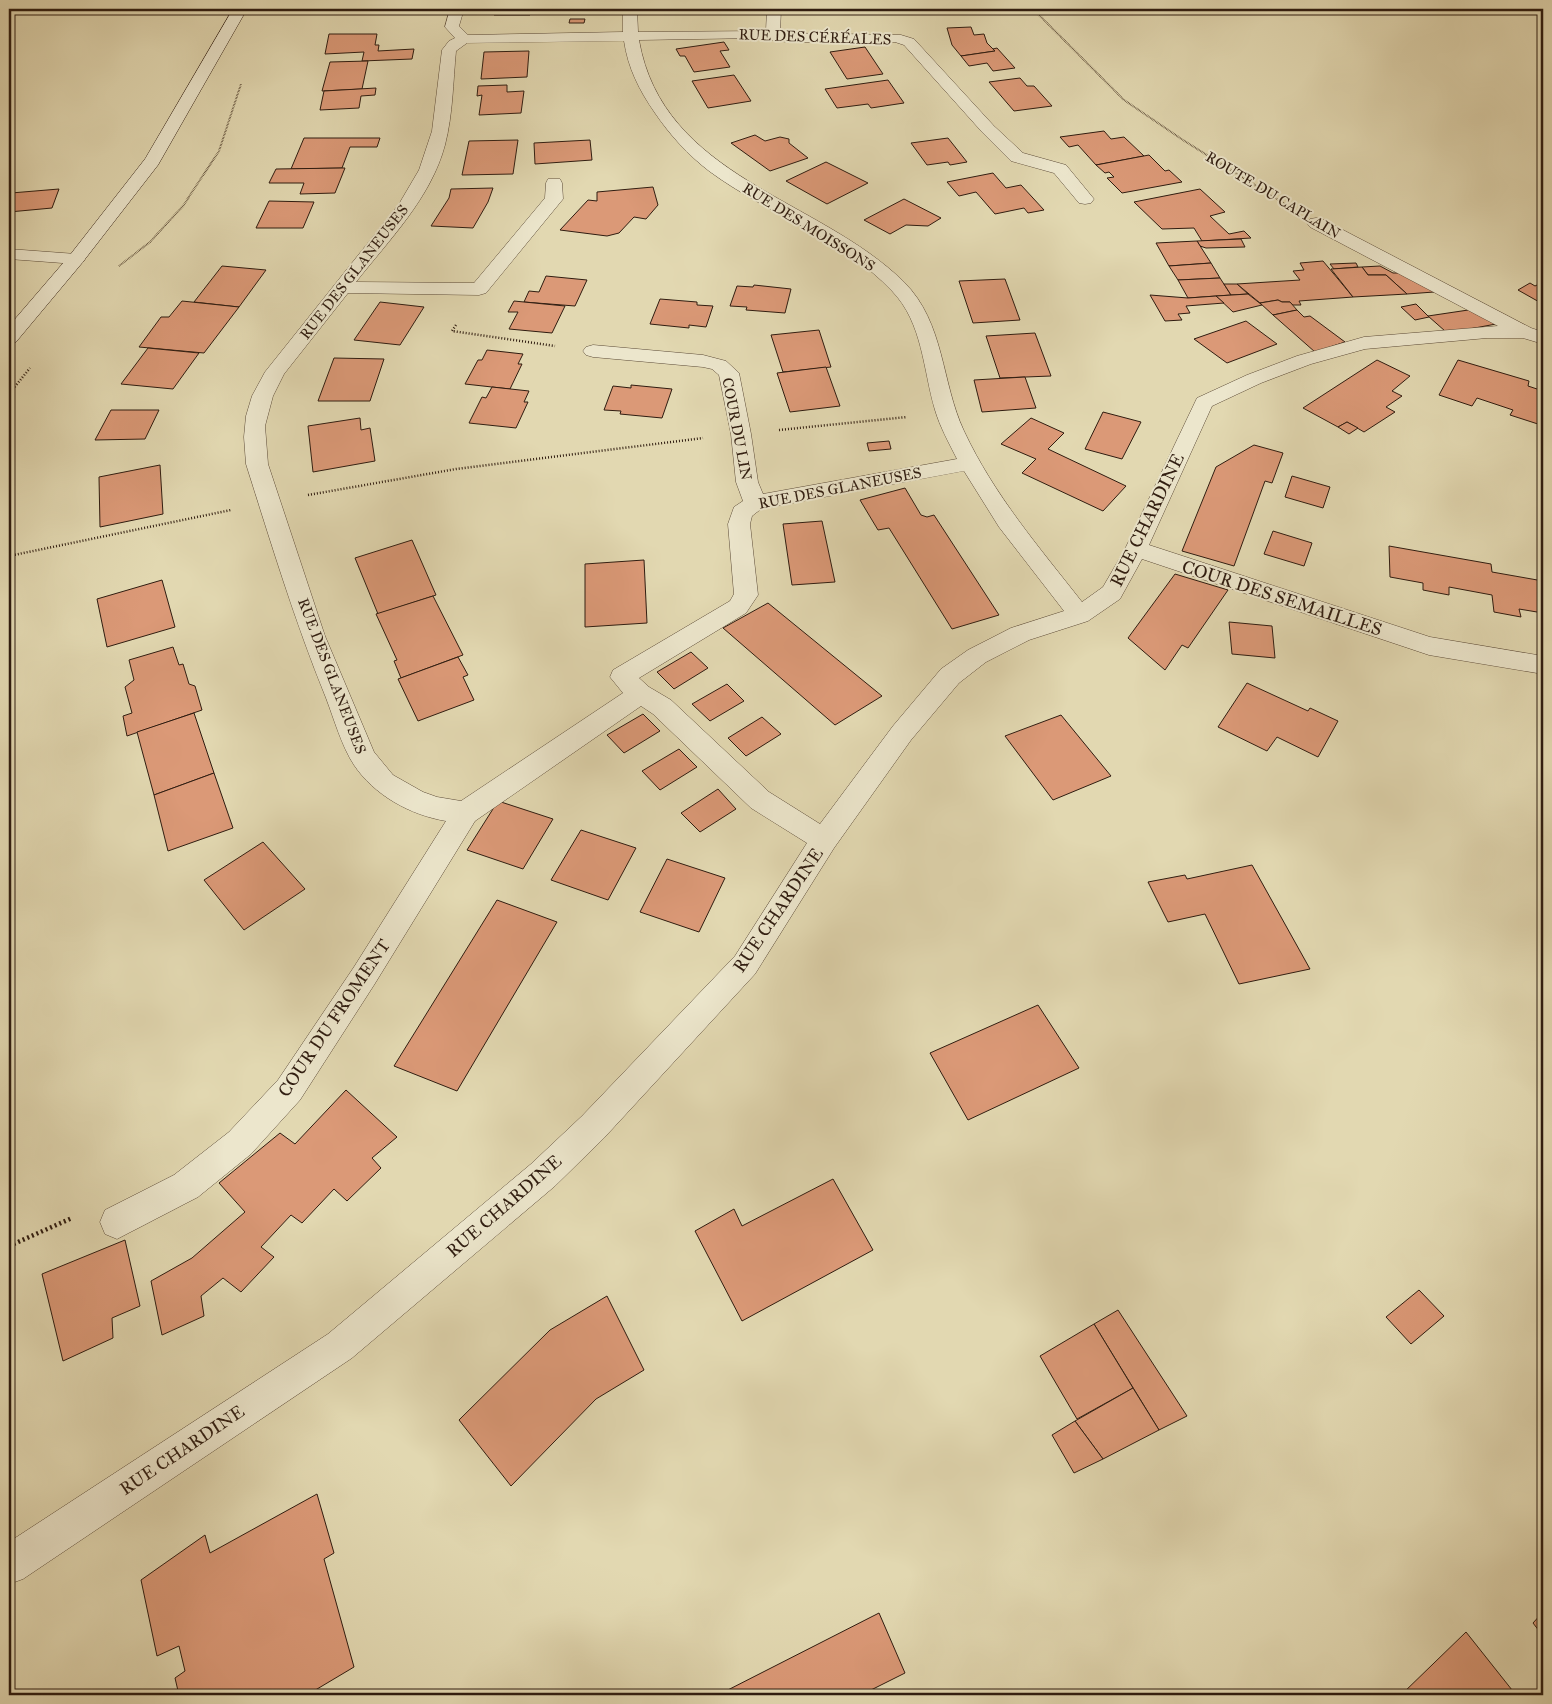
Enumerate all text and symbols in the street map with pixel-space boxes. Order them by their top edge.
street label: RUE DES CÉRÉALES [738,24,892,49]
street label: ROUTE DU CAPLAIN [1202,148,1344,243]
street label: RUE DES MOISSONS [739,179,879,275]
street label: RUE DES GLANEUSES [296,201,412,343]
street label: COUR DU LIN [718,376,756,482]
street label: RUE CHARDINE [1105,450,1189,590]
street label: RUE DES GLANEUSES [757,463,923,513]
street label: COUR DES SEMAILLES [1179,555,1385,641]
street label: RUE DES GLANEUSES [294,595,370,757]
street label: RUE CHARDINE [728,843,828,976]
street label: COUR DU FROMENT [273,935,395,1101]
street label: RUE CHARDINE [442,1150,566,1262]
street label: RUE CHARDINE [116,1400,249,1500]

